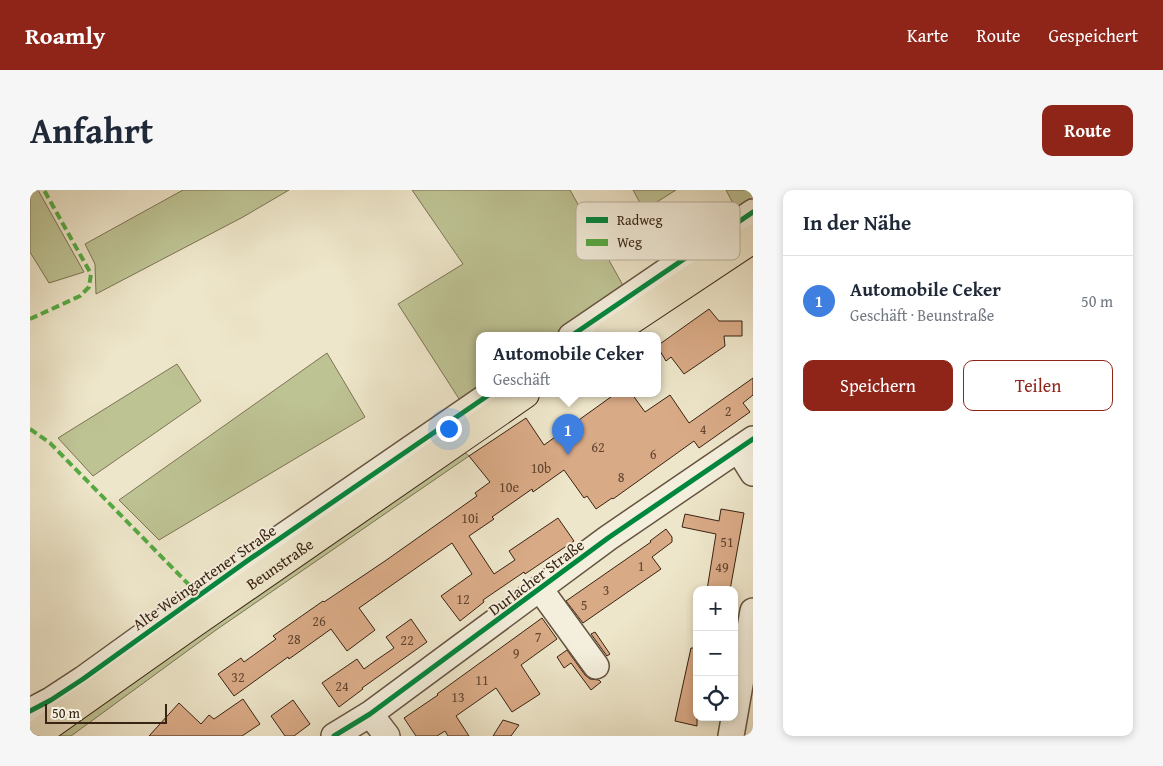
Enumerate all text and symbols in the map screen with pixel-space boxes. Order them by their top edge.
text: Roamly [25,18,105,53]
text: Karte [907,22,948,49]
text: Route [976,22,1021,49]
text: Gespeichert [1049,22,1138,49]
text: Anfahrt [30,105,153,156]
button: Route [1042,105,1133,156]
legend [576,202,740,260]
text: In der Nähe [803,207,911,238]
text: Radweg [617,210,662,230]
text: Weg [617,232,642,252]
text: Automobile Ceker [850,275,1001,303]
text: 1 [815,289,823,313]
text: 50 m [1081,289,1113,313]
text: Geschäft · Beunstraße [850,303,994,327]
popup [476,332,661,397]
text: Automobile Ceker [493,339,644,367]
button: Speichern [803,360,953,411]
button: Teilen [963,360,1113,411]
text: Geschäft [493,367,550,391]
house number: 2 [725,401,731,421]
pin: 1 [552,414,584,455]
your location [436,416,462,442]
house number: 4 [700,419,707,439]
house number: 62 [591,437,605,457]
house number: 6 [650,444,657,464]
house number: 10b [531,458,551,478]
house number: 8 [618,467,625,487]
house number: 10e [499,477,519,497]
house number: 10i [461,508,479,528]
street label: Alte Weingartener Straße [127,518,281,636]
street label: Beunstraße [241,532,318,596]
house number: 51 [720,532,734,552]
street label: Durlacher Straße [483,533,589,621]
house number: 1 [638,556,644,576]
house number: 49 [715,557,729,577]
house number: 3 [603,580,609,600]
map controls [693,586,738,721]
button: + [693,586,738,631]
house number: 12 [456,589,470,609]
house number: 5 [581,595,587,615]
house number: 26 [312,611,326,631]
house number: 7 [535,627,542,647]
house number: 28 [287,629,301,649]
house number: 22 [400,630,414,650]
button: − [693,631,738,676]
house number: 9 [513,643,520,663]
house number: 32 [231,667,245,687]
house number: 11 [475,670,489,690]
house number: 24 [335,676,349,696]
button: locate [693,676,738,721]
house number: 13 [451,687,465,707]
scale bar [45,701,168,724]
text: 50 m [52,703,80,723]

